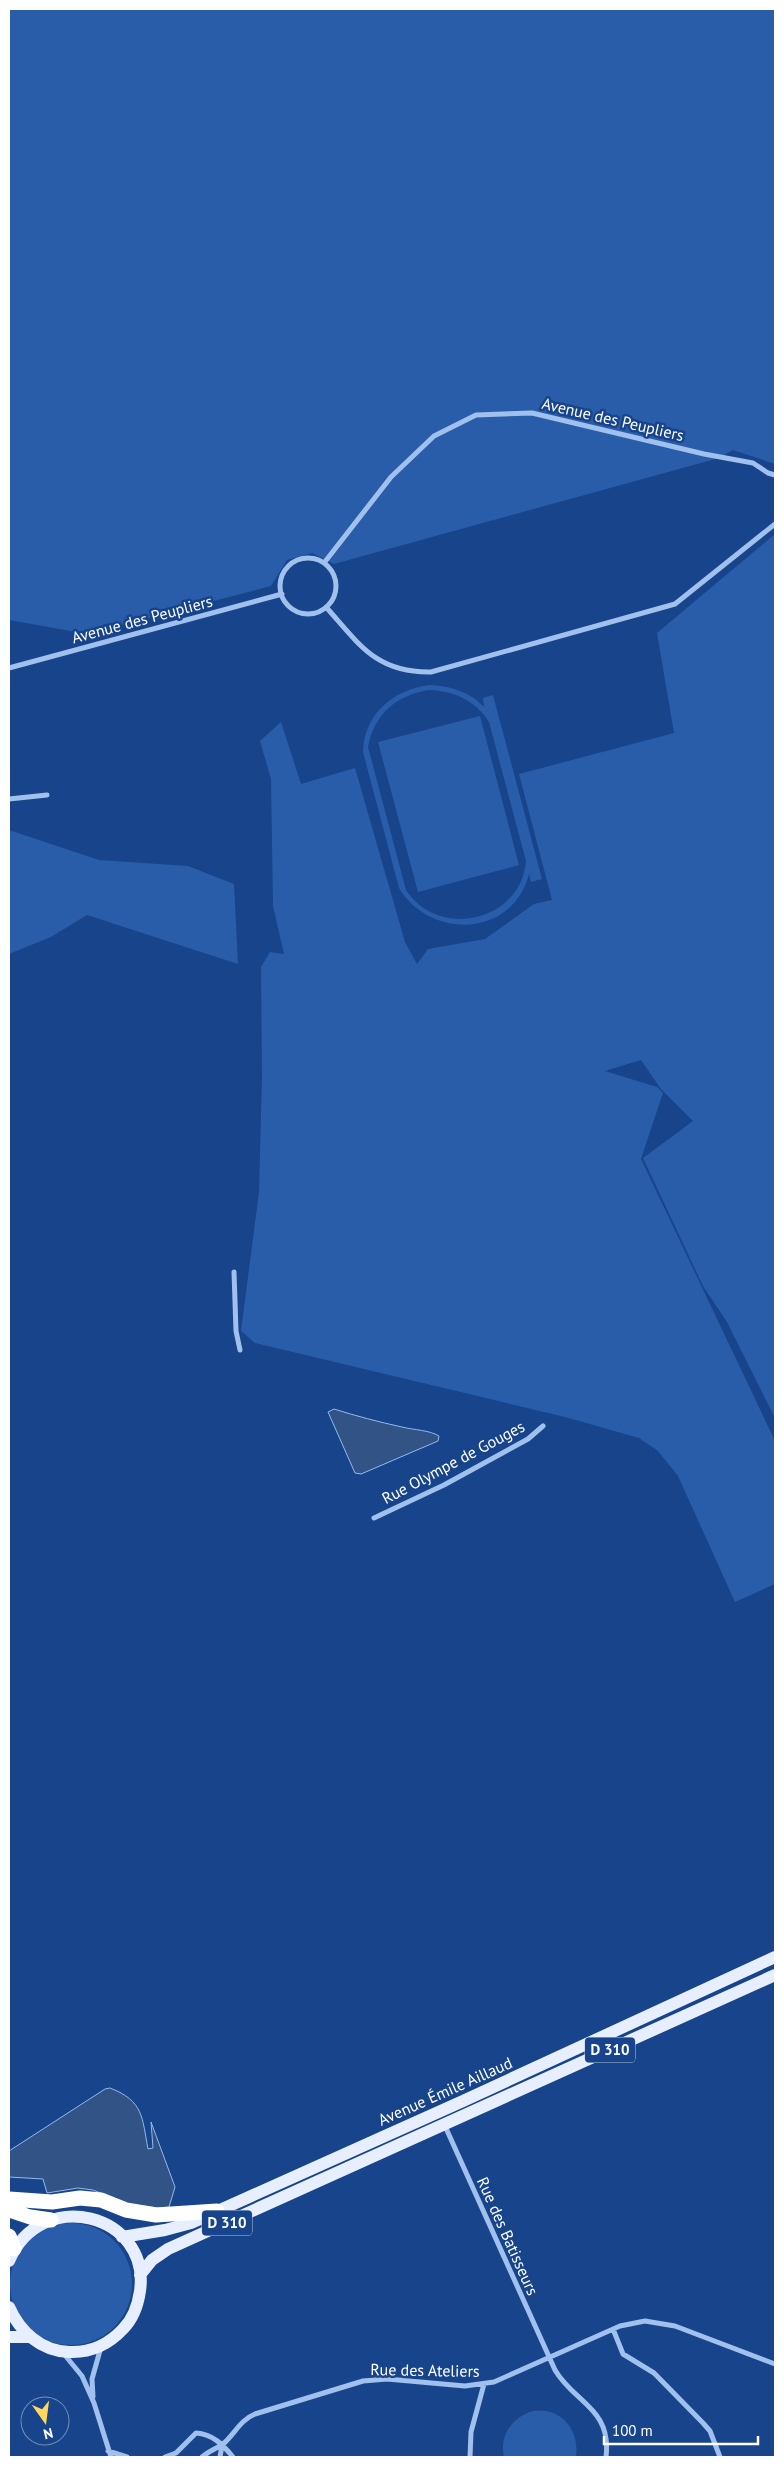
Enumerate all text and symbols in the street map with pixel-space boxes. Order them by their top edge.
street label: Avenue des Peupliers [540,393,686,445]
street label: Avenue des Peupliers [69,591,215,647]
street label: Rue Olympe de Gouges [378,1416,528,1508]
road number: D 310 [585,2038,635,2062]
street label: Avenue Émile Aillaud [375,2052,515,2130]
street label: Rue des Batisseurs [473,2174,543,2299]
road number: D 310 [202,2210,252,2236]
street label: Rue des Ateliers [370,2359,480,2381]
north arrow [20,2396,70,2446]
scale bar [604,2414,758,2446]
text: 100 m [612,2421,653,2440]
text: N [42,2424,55,2443]

